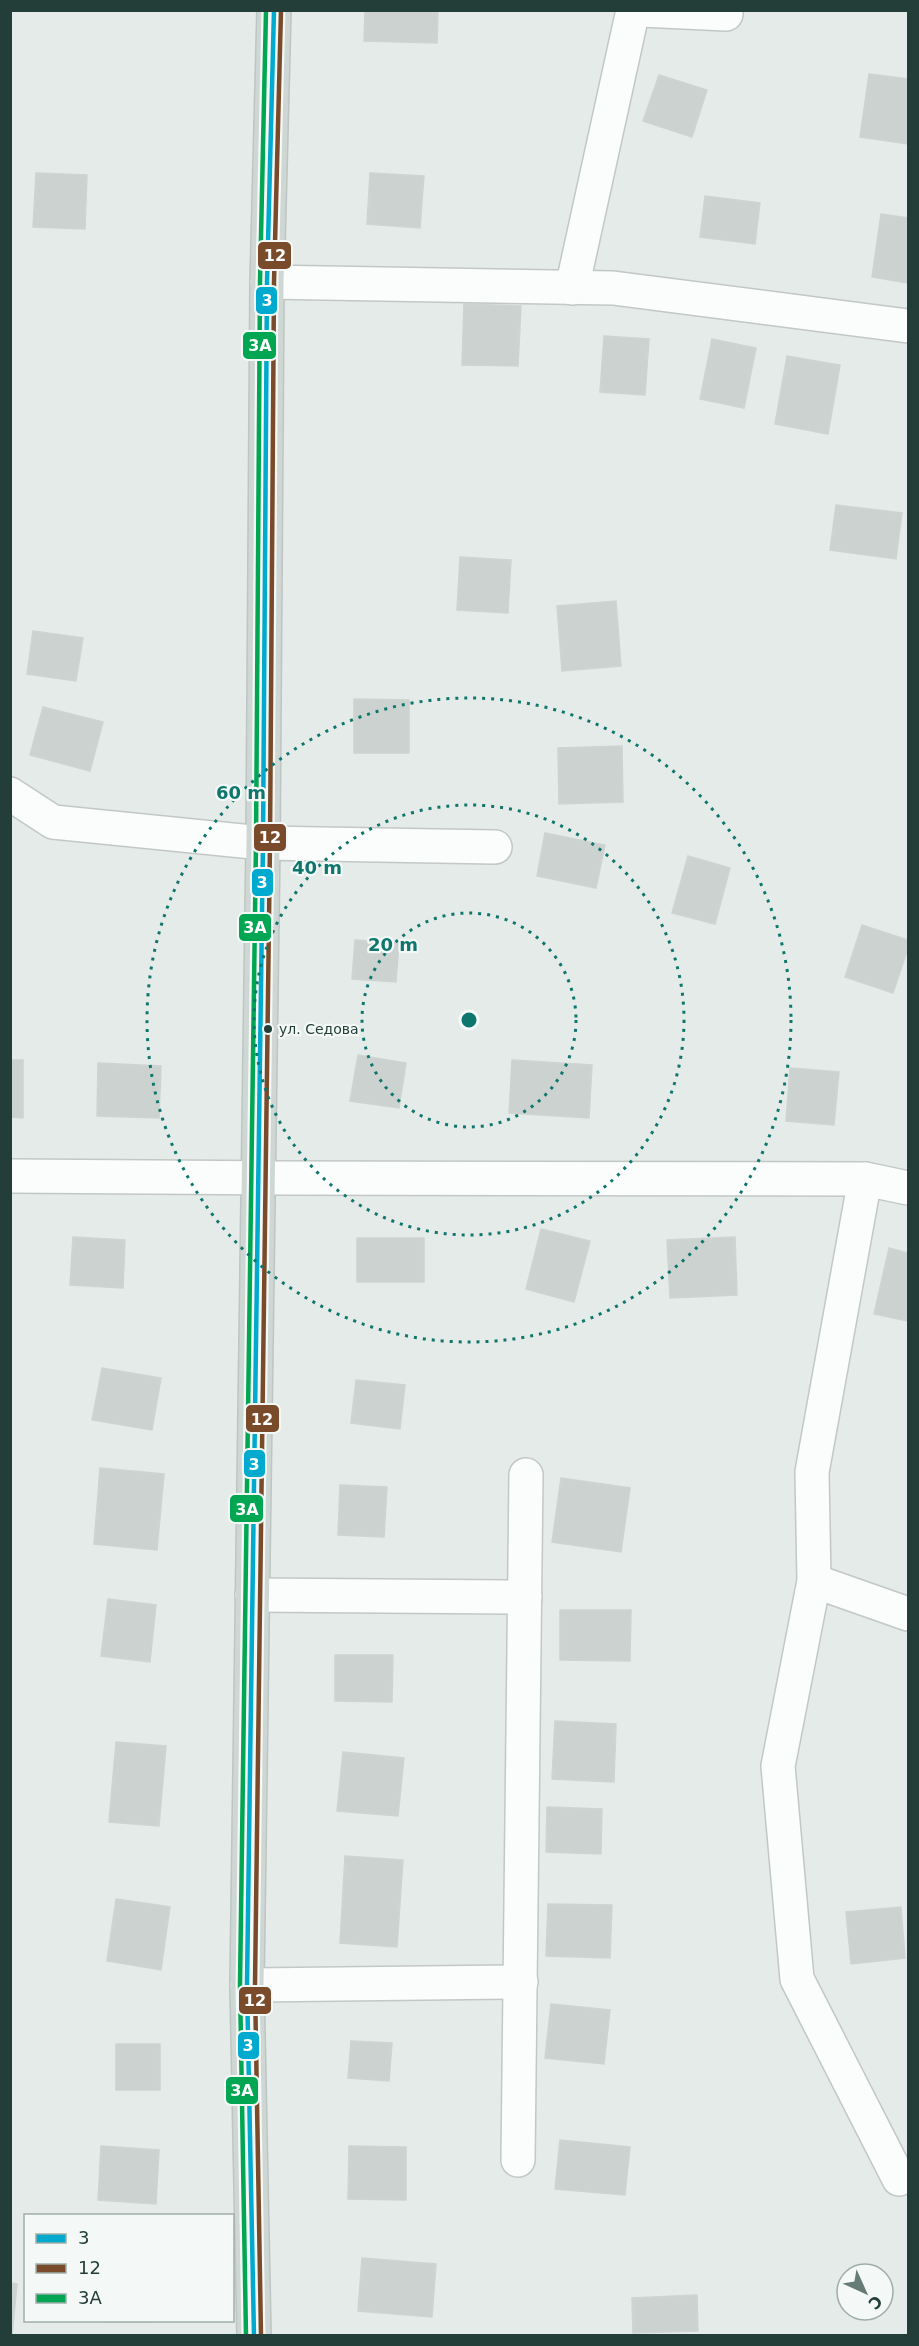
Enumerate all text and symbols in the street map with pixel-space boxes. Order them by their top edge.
line badge: 12 [257,241,292,270]
text: 12 [264,246,286,265]
line badge: 3 [255,286,278,315]
text: 3 [261,291,273,310]
line badge: 3А [242,331,277,360]
text: 3А [248,336,272,355]
text: 60 m [216,782,266,803]
line badge: 12 [253,823,287,852]
text: 12 [259,828,281,847]
text: 40 m [292,857,342,878]
line badge: 3 [251,868,274,897]
text: 3 [256,873,268,892]
line badge: 3А [238,913,272,942]
text: 3А [243,918,267,937]
text: 20 m [368,934,418,955]
centre of rings [459,1010,479,1030]
place label: ул. Седова [279,1021,359,1037]
marker: ул. Седова [262,1023,274,1035]
line badge: 12 [245,1404,280,1433]
text: 12 [251,1410,273,1429]
line badge: 3 [243,1449,266,1478]
text: 3 [248,1455,260,1474]
line badge: 3А [229,1494,264,1523]
text: 3А [235,1500,259,1519]
line badge: 12 [238,1986,272,2015]
text: 12 [244,1991,266,2010]
line badge: 3 [237,2031,260,2060]
text: 3 [242,2036,254,2055]
line badge: 3А [225,2076,259,2105]
text: 3А [230,2081,254,2100]
legend [24,2214,234,2322]
text: 3 [78,2227,89,2248]
text: 12 [78,2257,101,2278]
north arrow [835,2262,895,2322]
text: 3А [78,2287,102,2308]
text: С [864,2291,886,2313]

